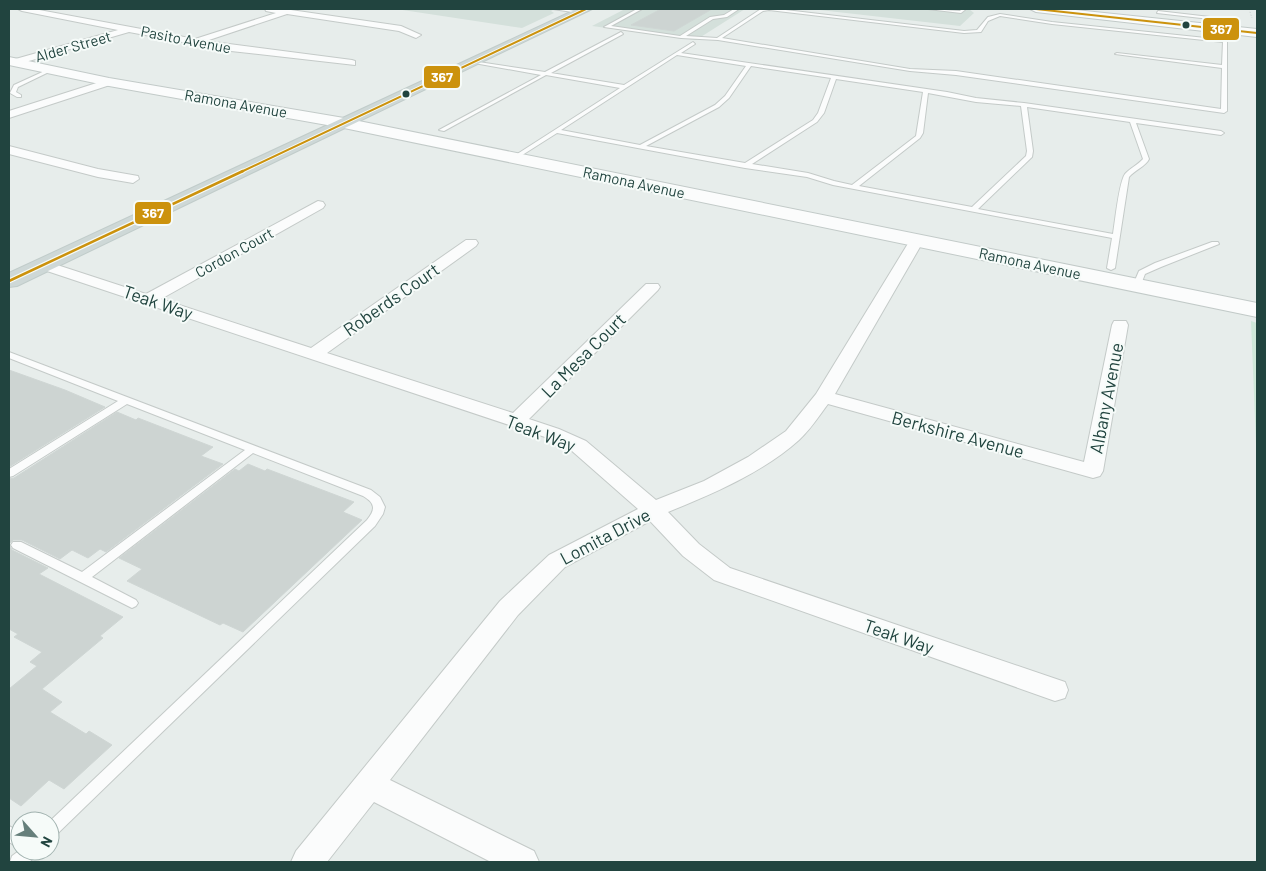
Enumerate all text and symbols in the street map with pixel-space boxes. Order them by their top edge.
line badge: 367 [1202,17,1240,41]
unlabelled marker [1181,20,1191,30]
text: 367 [1210,20,1232,37]
street label: Pasito Avenue [139,21,233,57]
street label: Alder Street [33,27,113,65]
line badge: 367 [423,65,461,89]
text: 367 [431,68,453,85]
street label: Ramona Avenue [183,85,289,121]
unlabelled marker [401,89,411,99]
street label: Ramona Avenue [581,162,687,202]
line badge: 367 [134,201,172,225]
text: 367 [142,204,164,221]
street label: Cordon Court [192,223,276,281]
street label: Ramona Avenue [977,243,1083,283]
street label: Roberds Court [339,258,443,340]
street label: Teak Way [120,280,196,324]
street label: La Mesa Court [536,308,630,402]
street label: Albany Avenue [1084,341,1128,455]
street label: Berkshire Avenue [889,406,1027,462]
street label: Teak Way [503,410,579,456]
street label: Lomita Drive [556,503,654,569]
street label: Teak Way [861,614,937,658]
north arrow [10,811,60,861]
text: N [37,834,57,850]

